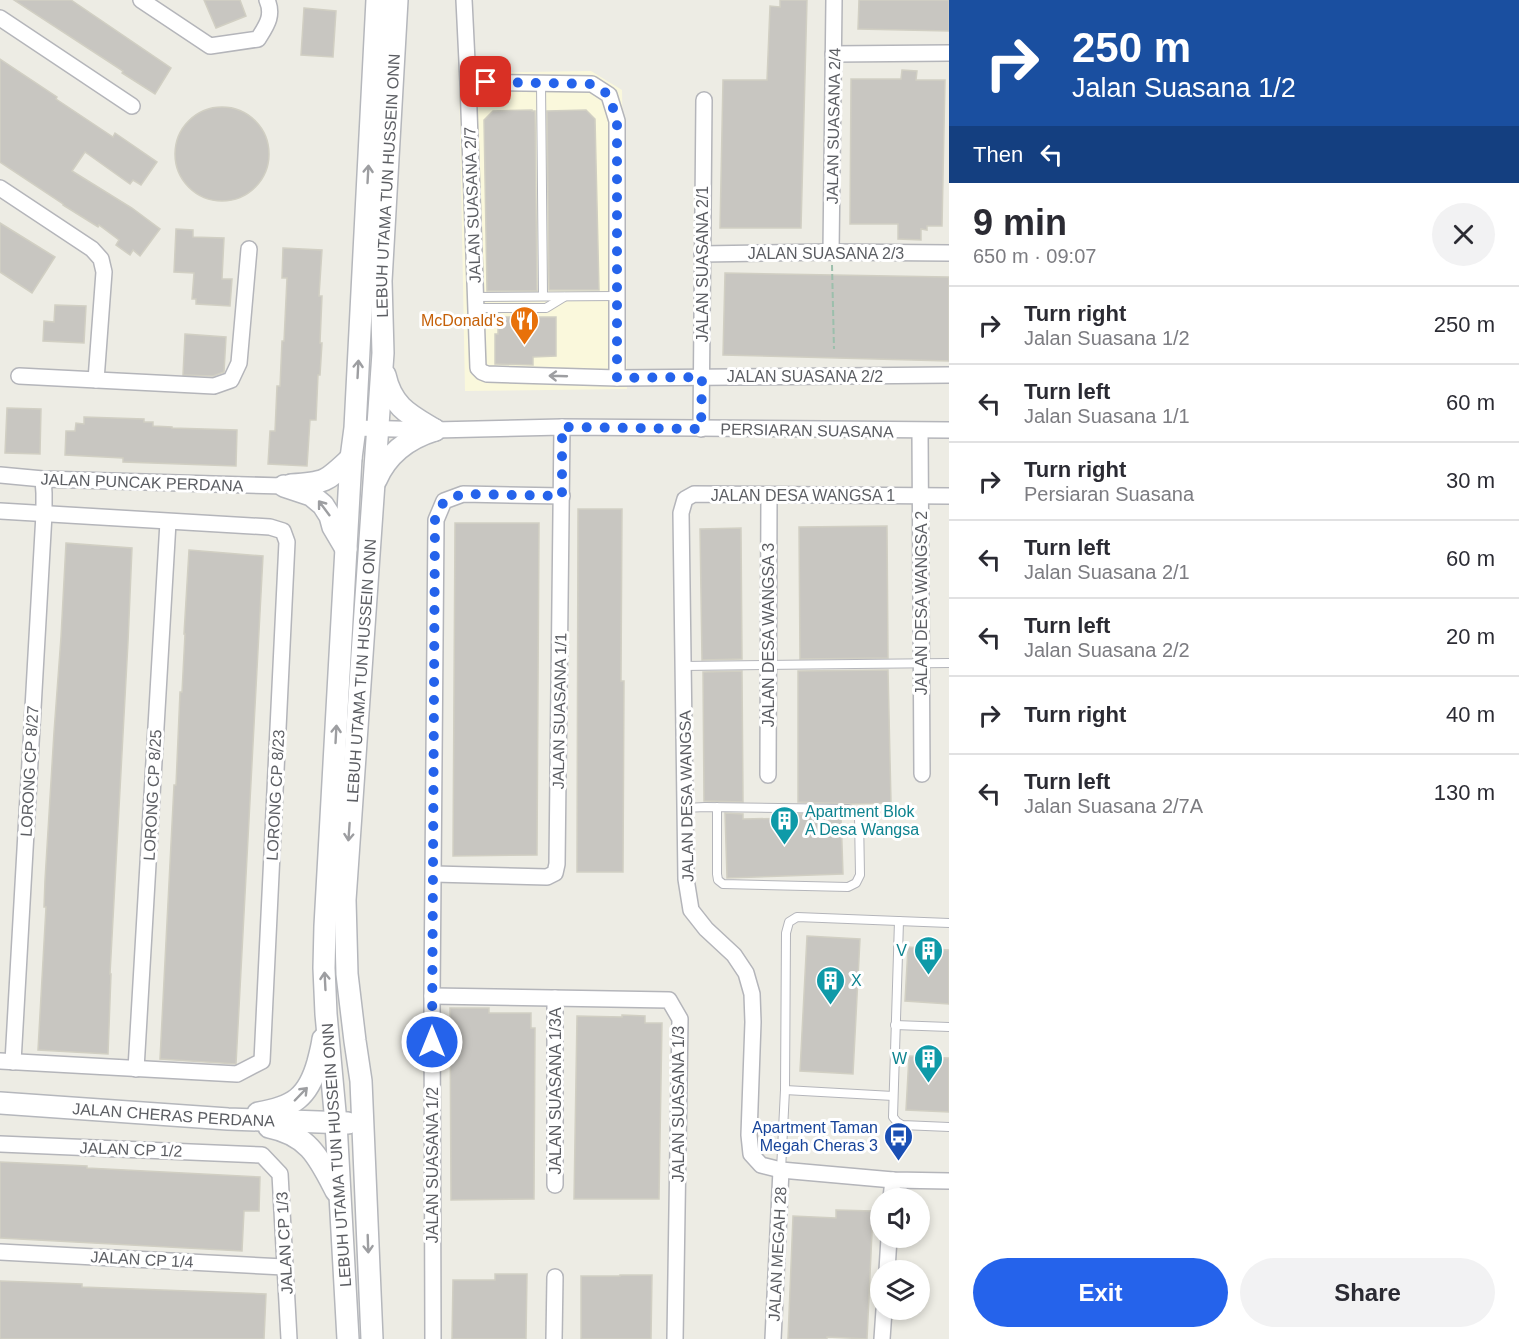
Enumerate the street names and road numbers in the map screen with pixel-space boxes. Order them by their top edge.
street label: JALAN SUASANA 2/4 [824,48,843,204]
street label: LEBUH UTAMA TUN HUSSEIN ONN [373,53,403,318]
street label: JALAN SUASANA 2/7 [461,126,484,283]
street label: JALAN SUASANA 2/1 [694,186,711,342]
street label: JALAN SUASANA 2/3 [748,245,904,262]
street label: JALAN SUASANA 2/2 [727,368,883,385]
street label: PERSIARAN SUASANA [720,420,894,441]
street label: JALAN PUNCAK PERDANA [40,470,244,495]
street label: JALAN DESA WANGSA 1 [711,487,895,504]
street label: JALAN DESA WANGSA 2 [913,511,930,695]
street label: LEBUH UTAMA TUN HUSSEIN ONN [344,538,379,803]
street label: JALAN DESA WANGSA 3 [760,543,777,727]
street label: JALAN SUASANA 1/1 [550,633,569,789]
street label: LORONG CP 8/27 [18,705,41,837]
street label: JALAN DESA WANGSA [676,710,696,882]
street label: LORONG CP 8/25 [141,729,164,861]
street label: LORONG CP 8/23 [264,729,287,861]
street label: JALAN SUASANA 1/3A [547,1007,564,1175]
street label: LEBUH UTAMA TUN HUSSEIN ONN [319,1023,354,1287]
street label: JALAN SUASANA 1/3 [670,1026,687,1182]
street label: JALAN SUASANA 1/2 [424,1087,441,1243]
street label: JALAN CHERAS PERDANA [72,1100,275,1130]
street label: JALAN CP 1/2 [79,1139,183,1160]
street label: JALAN MEGAH 28 [765,1186,790,1322]
street label: JALAN CP 1/3 [273,1191,296,1295]
street label: JALAN CP 1/4 [90,1248,194,1271]

